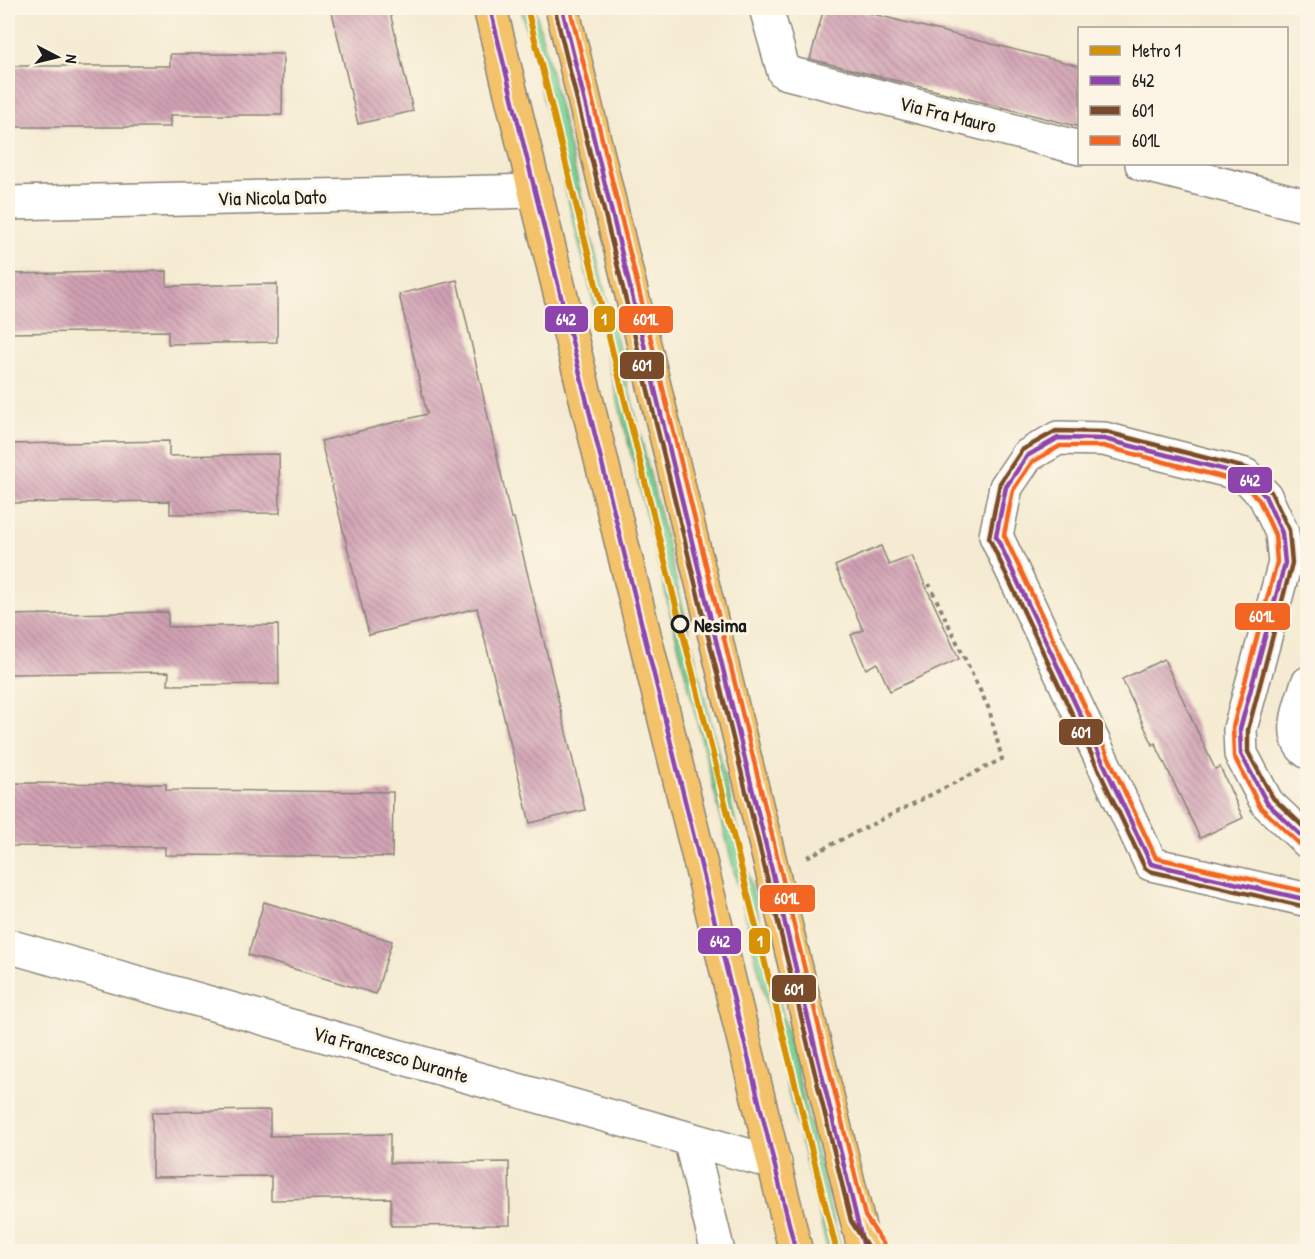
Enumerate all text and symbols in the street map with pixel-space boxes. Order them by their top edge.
north arrow [27,27,87,87]
legend [1078,27,1288,165]
text: Metro 1 [1132,38,1181,63]
text: N [60,53,83,65]
text: 642 [1132,68,1155,93]
street label: Via Fra Mauro [897,89,999,139]
text: 601 [1132,98,1154,123]
text: 601L [1132,128,1161,153]
street label: Via Nicola Dato [217,183,327,211]
line badge: 642 [544,305,589,333]
line badge: 1 [593,305,616,333]
line badge: 601L [618,305,674,334]
text: 642 [556,308,576,330]
text: 1 [601,308,607,330]
text: 601L [633,308,659,330]
line badge: 601 [619,351,665,380]
text: 601 [632,354,652,376]
line badge: 642 [1227,466,1273,494]
text: 642 [1240,469,1260,491]
line badge: 601L [1234,602,1291,631]
text: 601L [1249,605,1275,627]
place label: Nesima [694,611,746,638]
marker: Nesima [671,615,689,633]
line badge: 601 [1058,718,1104,746]
text: 601 [1071,721,1091,743]
line badge: 601L [759,884,816,913]
text: 601L [774,887,800,909]
line badge: 642 [697,927,742,955]
line badge: 1 [748,927,771,955]
text: 642 [710,930,730,952]
text: 1 [757,930,763,952]
line badge: 601 [771,974,817,1003]
text: 601 [784,978,804,1000]
street label: Via Francesco Durante [310,1019,472,1089]

